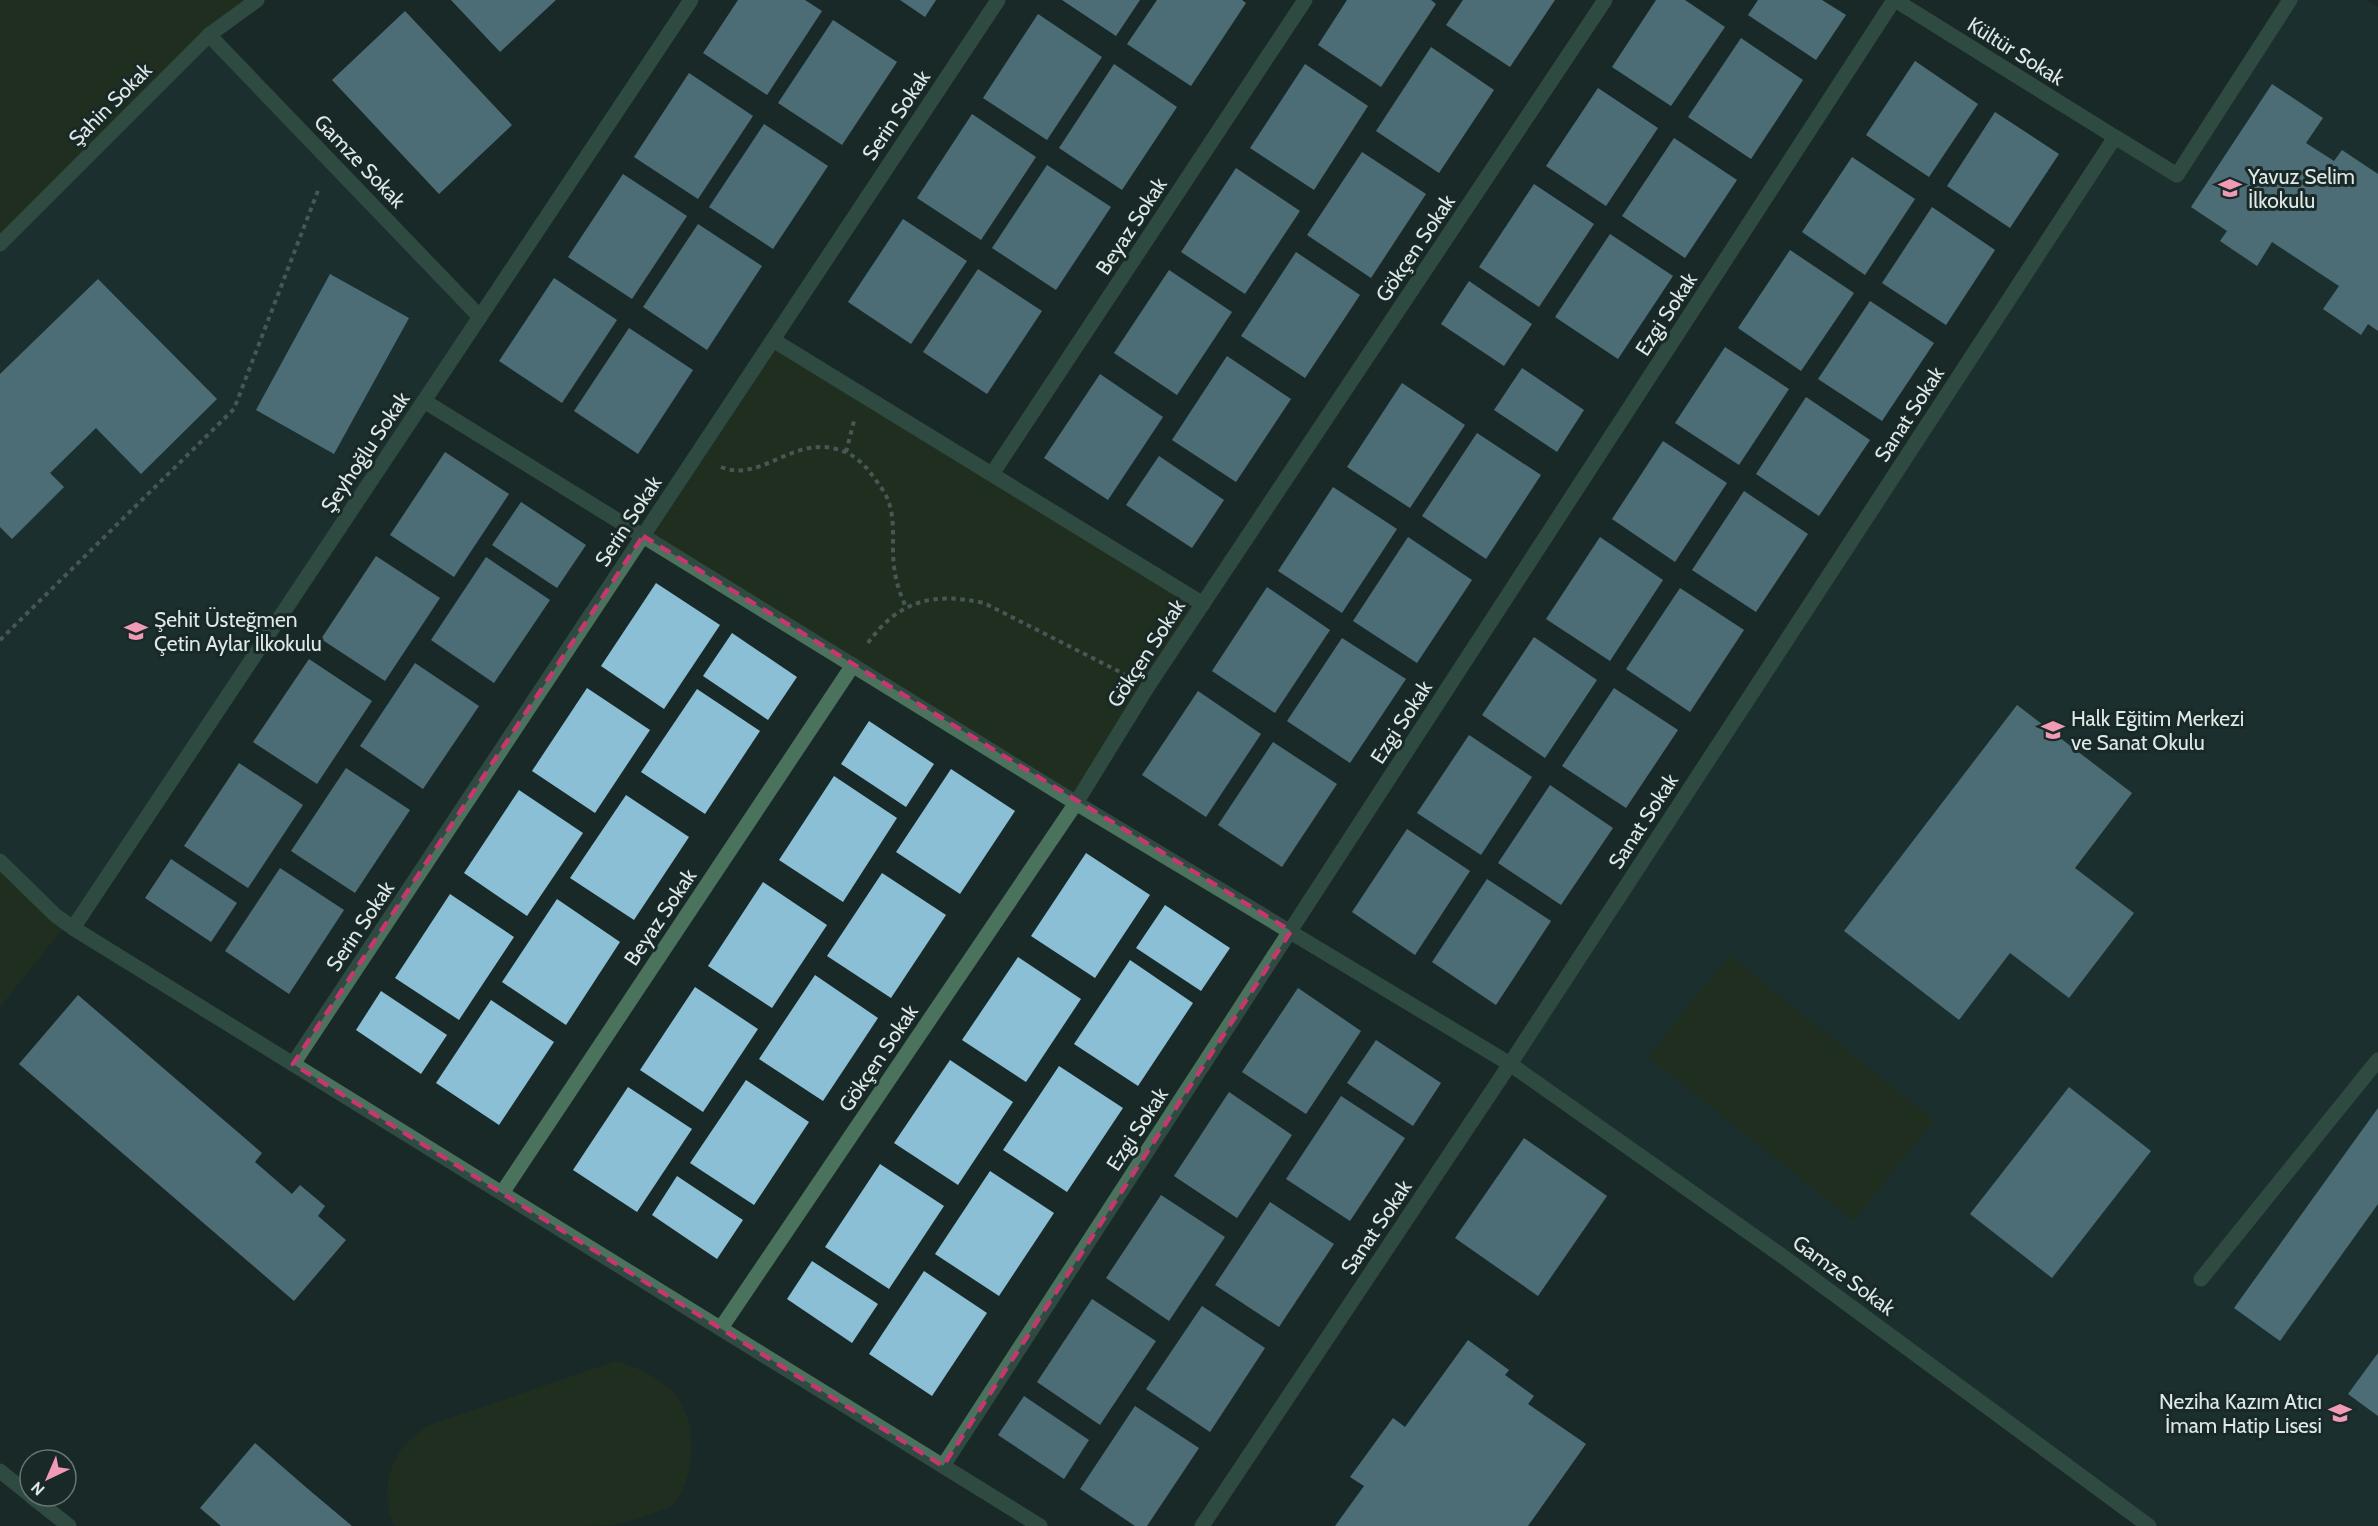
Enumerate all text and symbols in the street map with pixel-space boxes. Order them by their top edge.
street label: Kültür Sokak [1963,11,2069,91]
street label: Şahin Sokak [63,57,157,151]
street label: Serin Sokak [857,65,936,165]
street label: Gamze Sokak [309,109,411,213]
place label: Yavuz Selim İlkokulu [2247,164,2355,213]
street label: Beyaz Sokak [1090,172,1172,279]
school or university icon: Yavuz Selim İlkokulu [2217,175,2243,201]
street label: Gökçen Sokak [1370,189,1460,306]
street label: Ezgi Sokak [1630,267,1702,360]
street label: Sanat Sokak [1869,361,1949,466]
street label: Şeyhoğlu Sokak [315,386,415,517]
street label: Serin Sokak [589,470,667,571]
street label: Gökçen Sokak [1102,594,1190,712]
place label: Şehit Üsteğmen Çetin Aylar İlkokulu [154,607,322,656]
school or university icon: Şehit Üsteğmen Çetin Aylar İlkokulu [123,618,149,644]
street label: Ezgi Sokak [1365,675,1437,768]
place label: Halk Eğitim Merkezi ve Sanat Okulu [2071,706,2244,755]
school or university icon: Halk Eğitim Merkezi ve Sanat Okulu [2040,717,2066,743]
street label: Sanat Sokak [1603,768,1683,873]
street label: Beyaz Sokak [619,864,702,970]
street label: Serin Sokak [321,876,400,976]
street label: Gökçen Sokak [833,999,923,1116]
street label: Ezgi Sokak [1101,1082,1173,1175]
street label: Sanat Sokak [1335,1175,1417,1279]
street label: Gamze Sokak [1788,1230,1901,1321]
place label: Neziha Kazım Atıcı İmam Hatip Lisesi [2159,1389,2322,1438]
school or university icon: Neziha Kazım Atıcı İmam Hatip Lisesi [2327,1400,2353,1426]
north arrow [18,1448,78,1508]
text: N [27,1478,49,1499]

